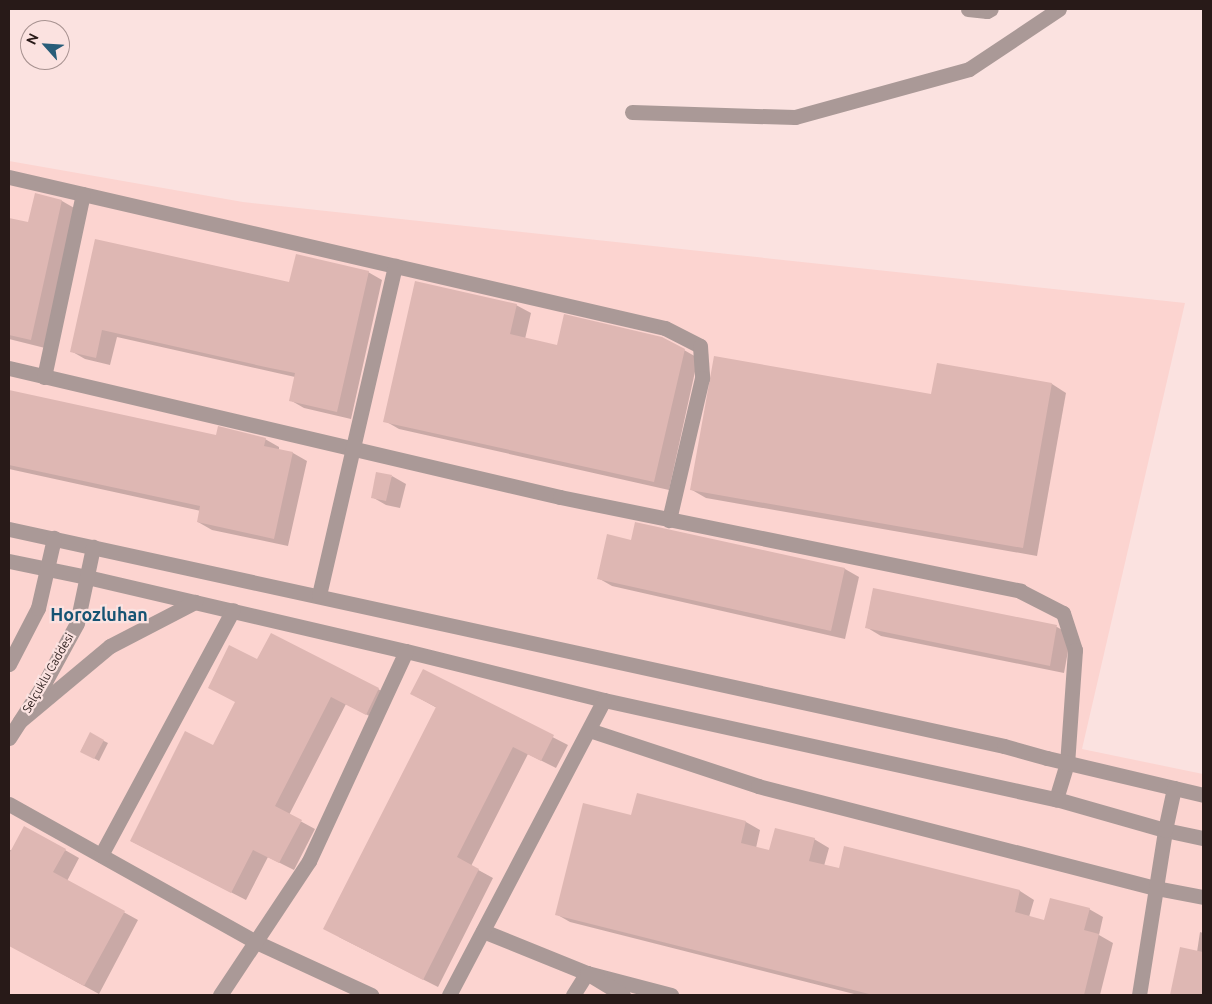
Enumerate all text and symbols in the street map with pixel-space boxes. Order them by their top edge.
north arrow [20,20,70,70]
text: N [23,31,42,47]
district label: Horozluhan [50,603,148,625]
street label: Selçuklu Caddesi [19,631,77,715]

